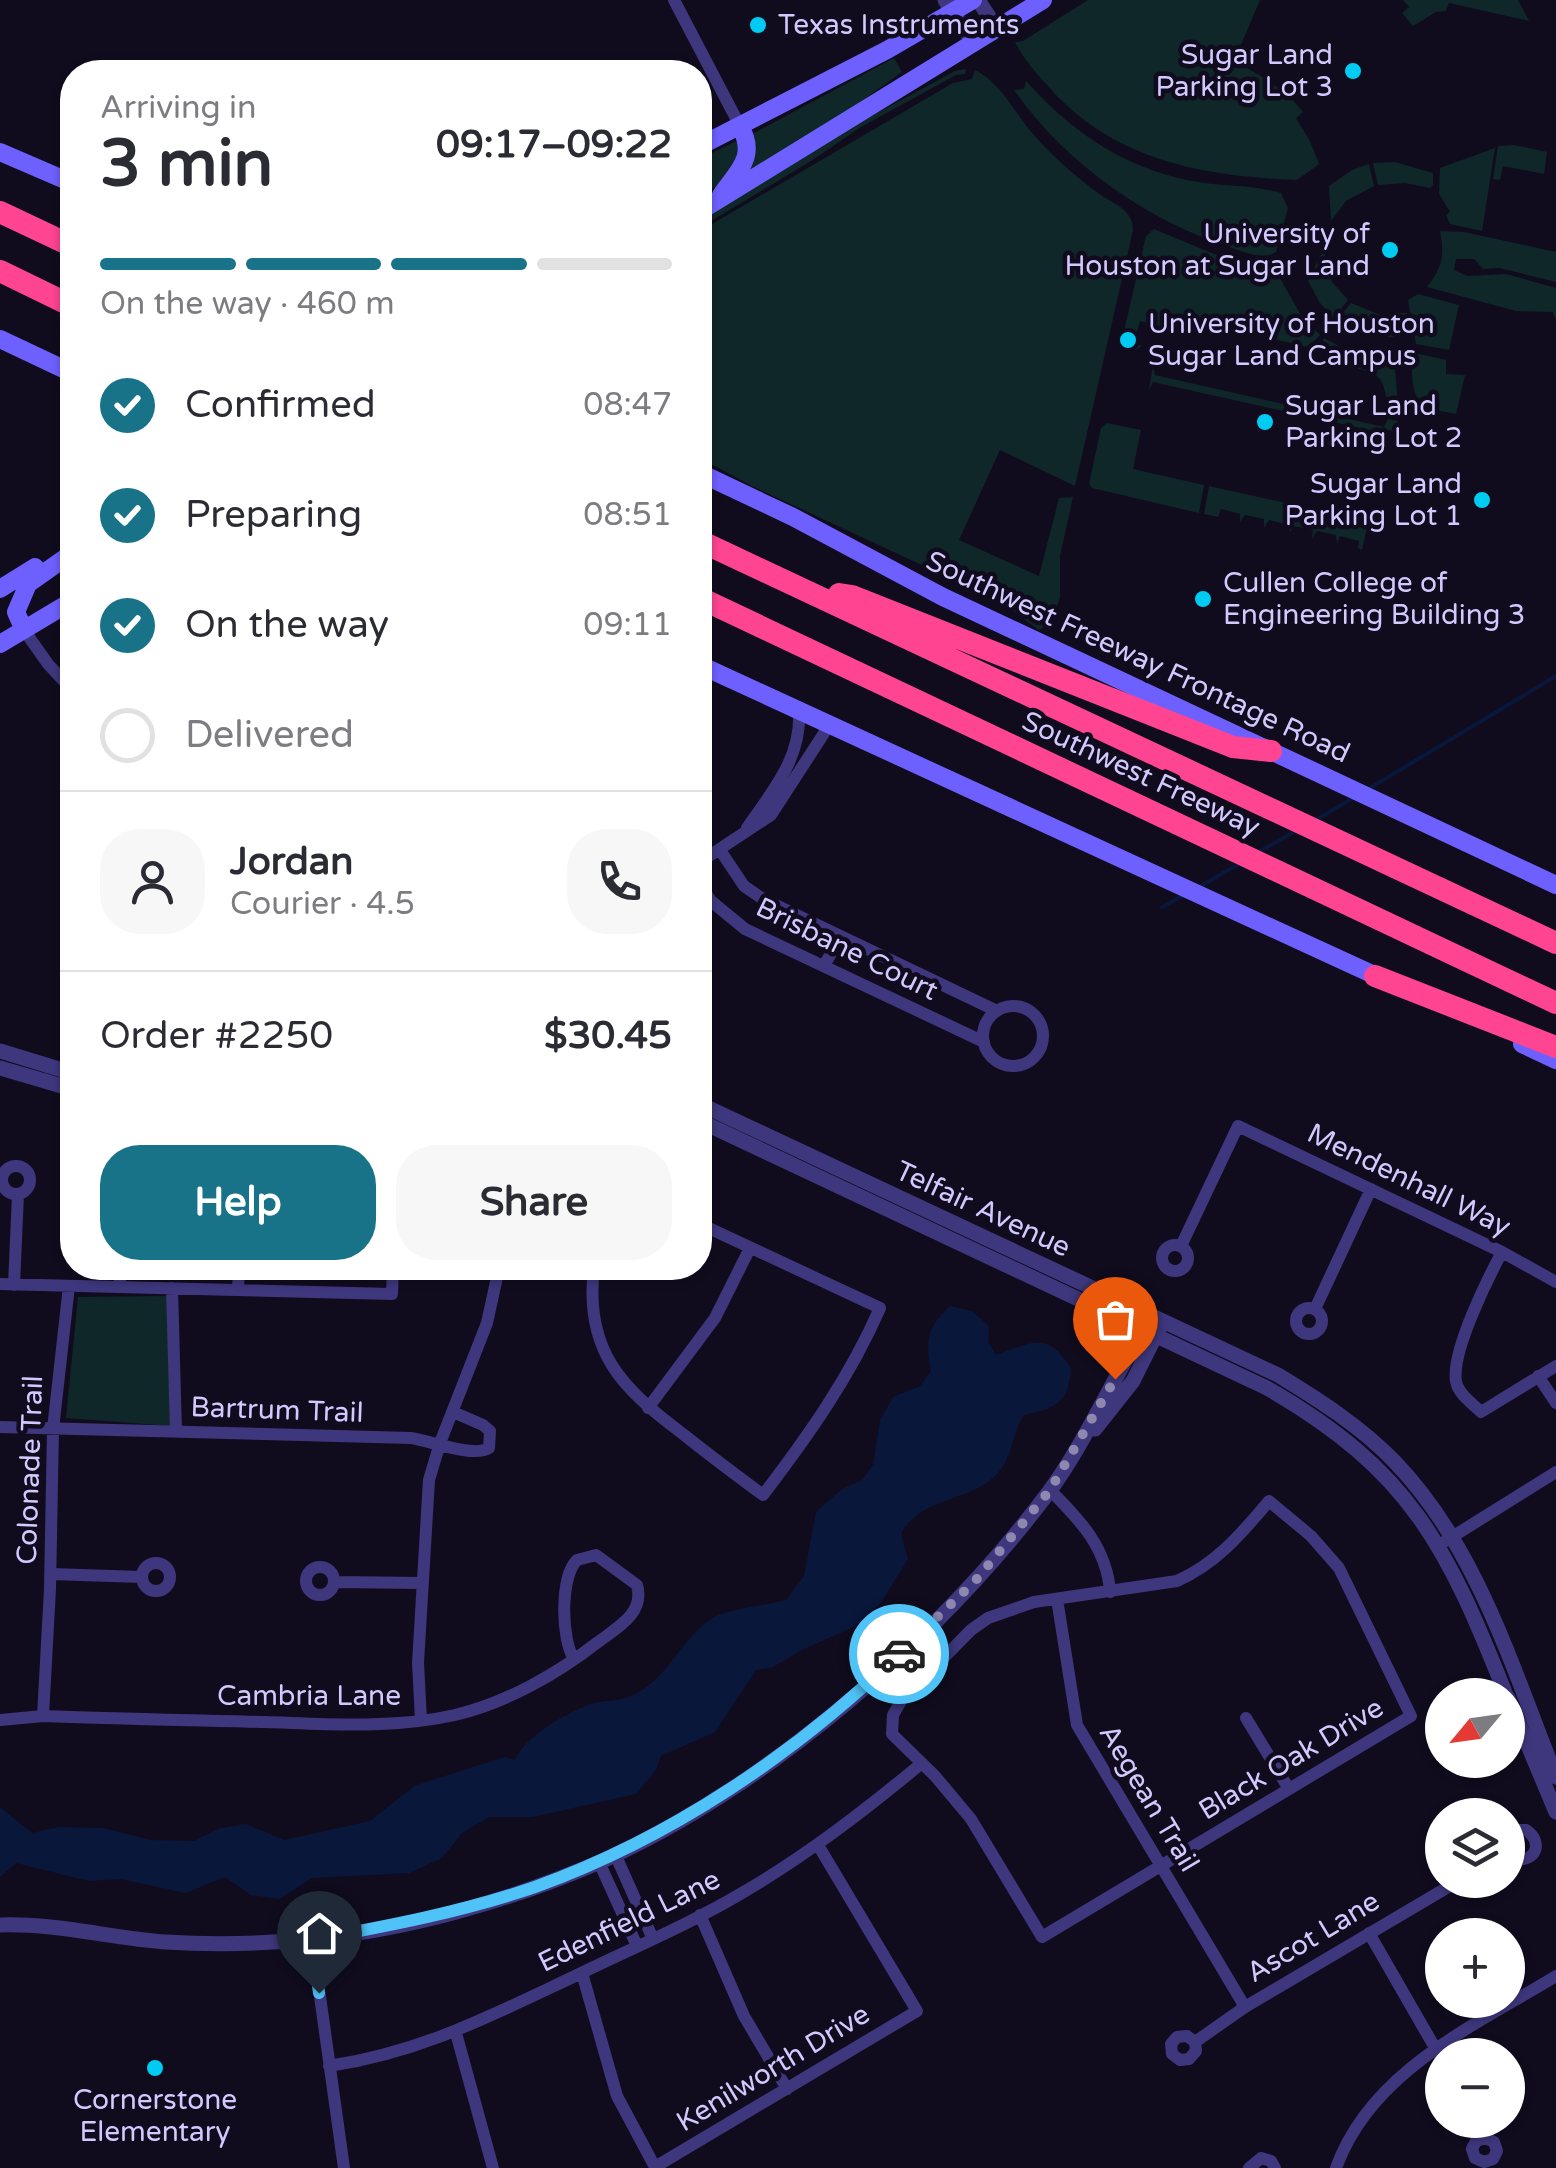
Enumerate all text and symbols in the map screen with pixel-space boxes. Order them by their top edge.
place label: Texas Instruments [778,8,1020,42]
marker: Texas Instruments [747,14,769,36]
place label: Sugar Land Parking Lot 3 [1156,38,1333,104]
marker: Sugar Land Parking Lot 3 [1342,60,1364,82]
text: Arriving in [100,89,257,127]
text: 09:17–09:22 [436,122,672,168]
text: 3 min [100,125,273,204]
place label: University of Houston at Sugar Land [1065,217,1370,283]
marker: University of Houston at Sugar Land [1379,239,1401,261]
text: On the way · 460 m [100,285,395,323]
place label: University of Houston Sugar Land Campus [1148,307,1435,373]
marker: University of Houston Sugar Land Campus [1117,329,1139,351]
icon: check [100,378,155,433]
text: Confirmed [185,382,376,428]
text: 08:47 [583,386,672,424]
place label: Sugar Land Parking Lot 2 [1285,389,1462,455]
marker: Sugar Land Parking Lot 2 [1254,411,1276,433]
place label: Sugar Land Parking Lot 1 [1285,467,1462,533]
icon: check [100,488,155,543]
marker: Sugar Land Parking Lot 1 [1471,489,1493,511]
text: Preparing [185,492,362,538]
text: 08:51 [583,496,672,534]
street label: Southwest Freeway Frontage Road [921,544,1355,770]
place label: Cullen College of Engineering Building 3 [1223,566,1525,632]
marker: Cullen College of Engineering Building 3 [1192,588,1214,610]
icon: check [100,598,155,653]
text: On the way [185,602,389,648]
text: 09:11 [583,606,672,644]
street label: Southwest Freeway [1017,704,1265,844]
text: Delivered [185,712,354,758]
button: person [100,829,205,934]
button: phone [567,829,672,934]
text: Jordan [230,839,353,885]
text: Courier · 4.5 [230,885,415,923]
street label: Brisbane Court [750,890,944,1008]
text: Order #2250 [100,1013,333,1059]
text: $30.45 [544,1013,672,1059]
street label: Mendenhall Way [1302,1116,1516,1244]
button: Help [100,1145,376,1260]
button: Share [396,1145,672,1260]
street label: Telfair Avenue [890,1154,1076,1264]
pin [1073,1277,1158,1380]
icon: bag [1088,1292,1143,1347]
street label: Colonade Trail [10,1375,50,1565]
street label: Bartrum Trail [190,1390,364,1430]
courier [849,1604,949,1704]
icon: car [872,1627,927,1682]
north arrow [1425,1678,1525,1778]
map controls [1425,1678,1525,2138]
street label: Cambria Lane [217,1679,401,1713]
street label: Black Oak Drive [1193,1691,1389,1827]
street label: Aegean Trail [1092,1718,1206,1878]
button: layers [1425,1798,1525,1898]
street label: Edenfield Lane [533,1862,725,1980]
street label: Ascot Lane [1240,1884,1386,1990]
pin [277,1891,362,1994]
icon: home [292,1906,347,1961]
button: + [1425,1918,1525,2018]
street label: Kenilworth Drive [670,1997,876,2139]
button: − [1425,2038,1525,2138]
marker: Cornerstone Elementary [144,2057,166,2079]
place label: Cornerstone Elementary [73,2083,237,2149]

